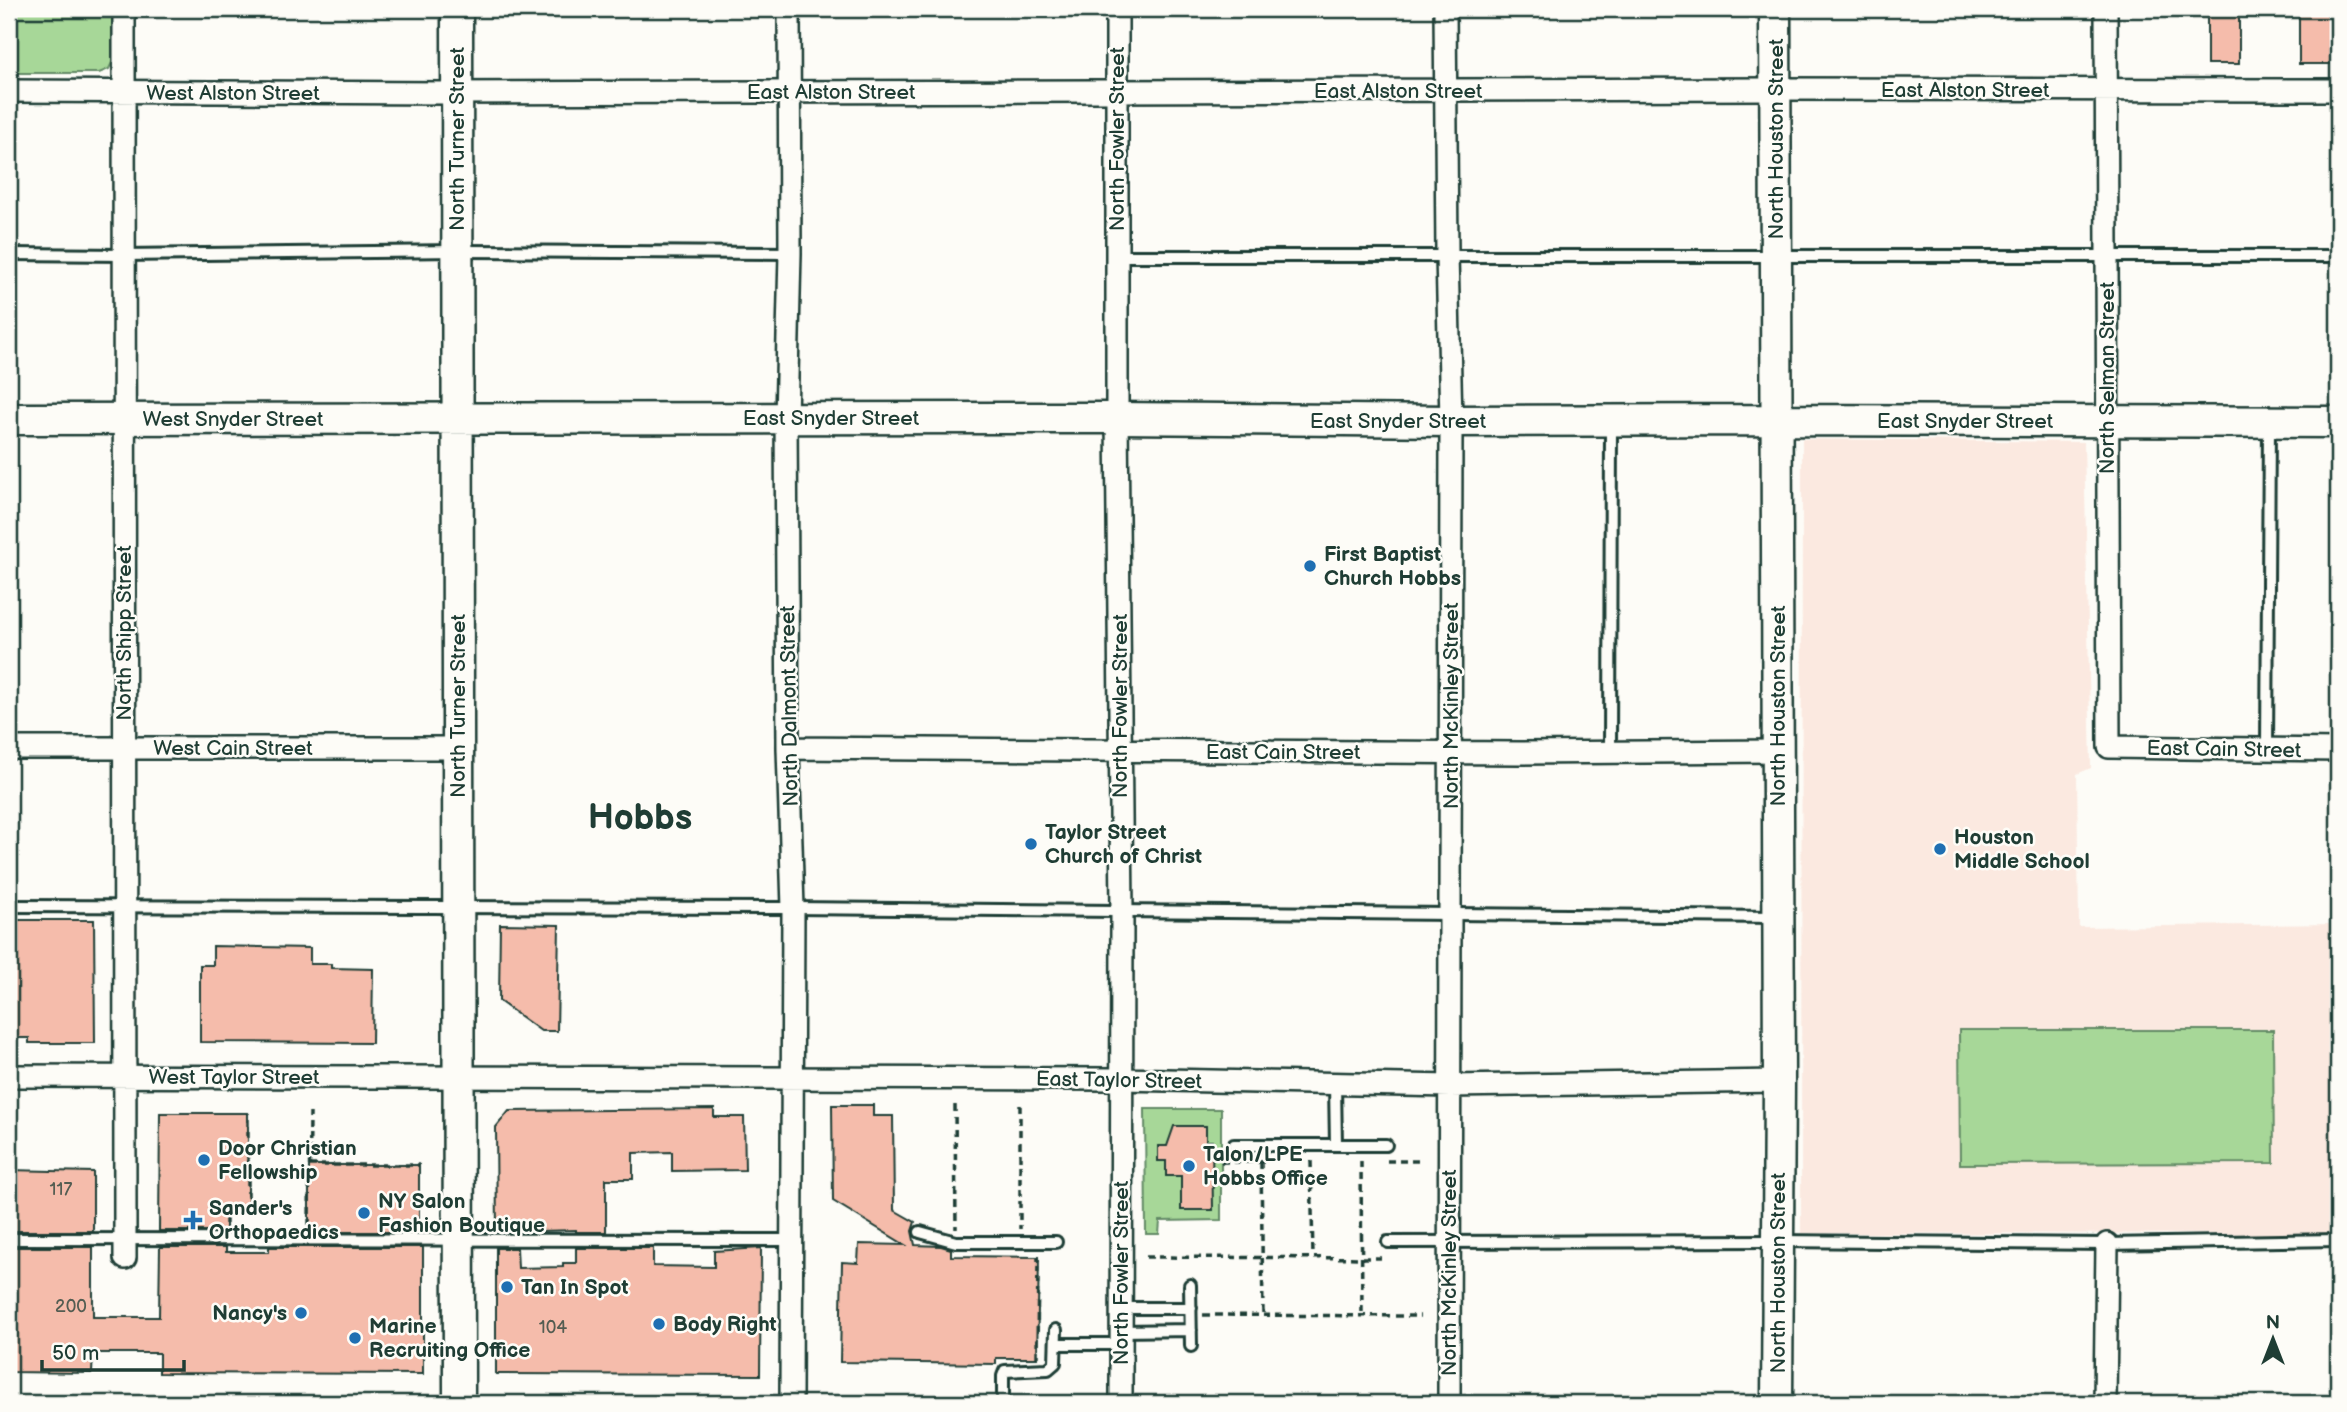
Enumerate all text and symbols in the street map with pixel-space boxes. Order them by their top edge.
street label: North Houston Street [1764,38,1789,239]
street label: North Fowler Street [1105,46,1130,231]
street label: North Turner Street [445,47,470,231]
street label: East Alston Street [1881,78,2050,103]
street label: East Alston Street [1314,79,1483,104]
street label: East Alston Street [747,80,916,105]
street label: West Alston Street [146,81,320,106]
street label: North Selman Street [2095,281,2120,474]
street label: East Snyder Street [743,406,920,431]
street label: West Snyder Street [143,407,324,432]
street label: East Snyder Street [1310,409,1487,434]
street label: East Snyder Street [1877,409,2054,434]
place label: First Baptist Church Hobbs [1324,542,1461,591]
street label: North Shipp Street [112,545,137,721]
marker: First Baptist Church Hobbs [1302,558,1318,574]
street label: North McKinley Street [1439,602,1464,809]
street label: North Dalmont Street [775,605,804,807]
street label: North Houston Street [1766,605,1791,806]
street label: North Fowler Street [1108,613,1133,798]
street label: North Turner Street [446,614,471,798]
street label: West Cain Street [153,736,313,761]
street label: East Cain Street [2146,736,2302,763]
street label: East Cain Street [1206,740,1361,765]
district label: Hobbs [588,797,692,840]
place label: Taylor Street Church of Christ [1045,820,1202,869]
place label: Houston Middle School [1954,825,2090,874]
marker: Taylor Street Church of Christ [1023,836,1039,852]
marker: Houston Middle School [1932,841,1948,857]
street label: West Taylor Street [148,1065,320,1090]
street label: East Taylor Street [1036,1067,1203,1094]
place label: Door Christian Fellowship [218,1136,357,1185]
place label: Talon/LPE Hobbs Office [1203,1142,1328,1191]
marker: Door Christian Fellowship [196,1152,212,1168]
marker: Talon/LPE Hobbs Office [1181,1158,1197,1174]
street label: North McKinley Street [1437,1169,1462,1376]
street label: North Houston Street [1766,1172,1791,1373]
house number: 117 [50,1179,73,1200]
street label: North Fowler Street [1109,1180,1134,1365]
place label: NY Salon Fashion Boutique [378,1189,545,1238]
place label: Sander's Orthopaedics [209,1196,339,1245]
marker: NY Salon Fashion Boutique [356,1205,372,1221]
marker: Sander's Orthopaedics [183,1210,203,1230]
place label: Tan In Spot [521,1275,628,1300]
marker: Tan In Spot [499,1279,515,1295]
house number: 200 [55,1296,87,1317]
place label: Nancy's [212,1301,287,1326]
north arrow [2238,1304,2308,1374]
marker: Nancy's [293,1305,309,1321]
place label: Body Right [673,1312,777,1337]
text: N [2266,1312,2280,1335]
place label: Marine Recruiting Office [369,1314,530,1363]
marker: Body Right [651,1316,667,1332]
house number: 104 [539,1317,567,1338]
scale bar [42,1328,184,1372]
marker: Marine Recruiting Office [347,1330,363,1346]
text: 50 m [52,1341,99,1366]

